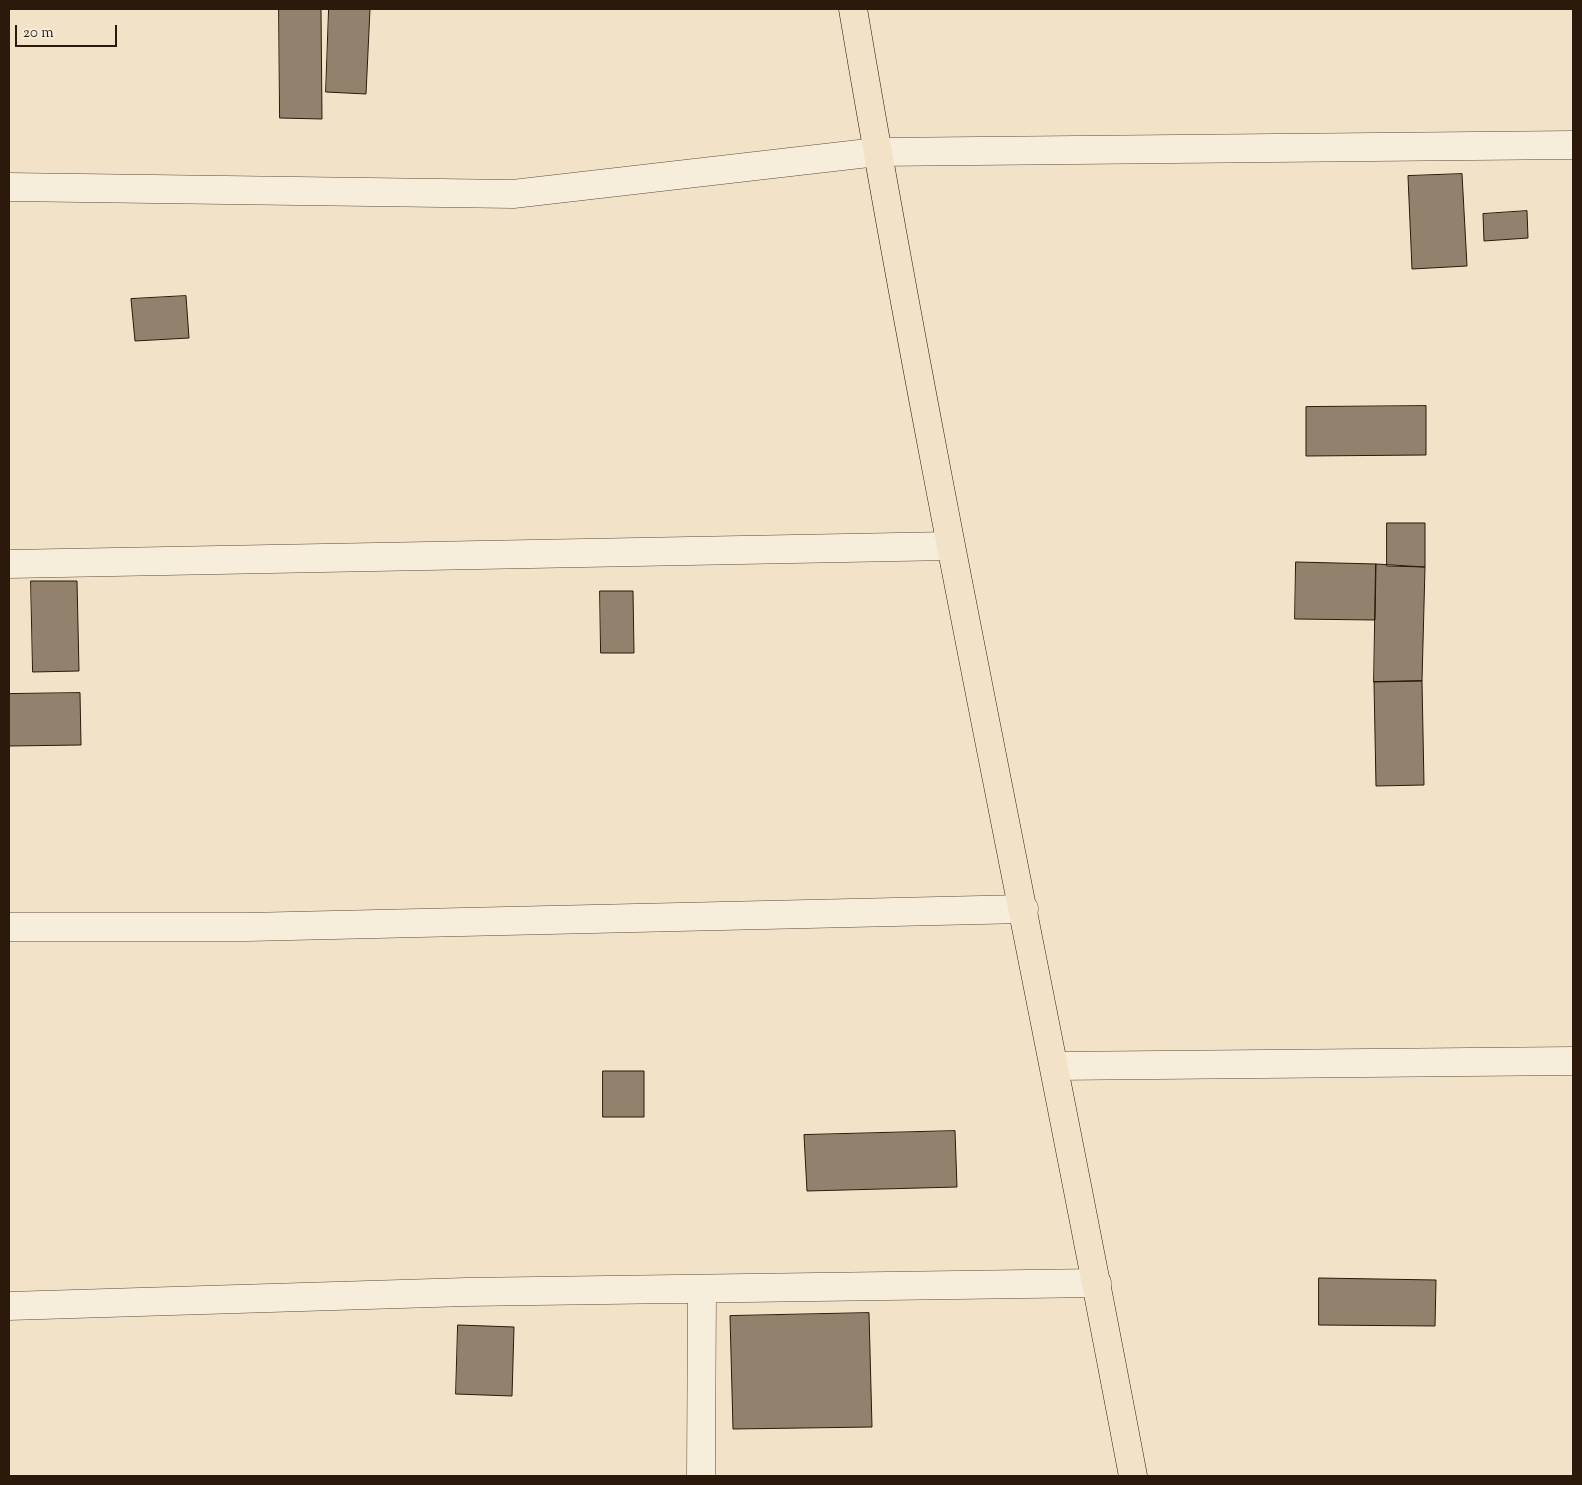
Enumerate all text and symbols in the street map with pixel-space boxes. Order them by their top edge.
scale bar [18,15,120,47]
text: 20 m [23,23,54,44]

